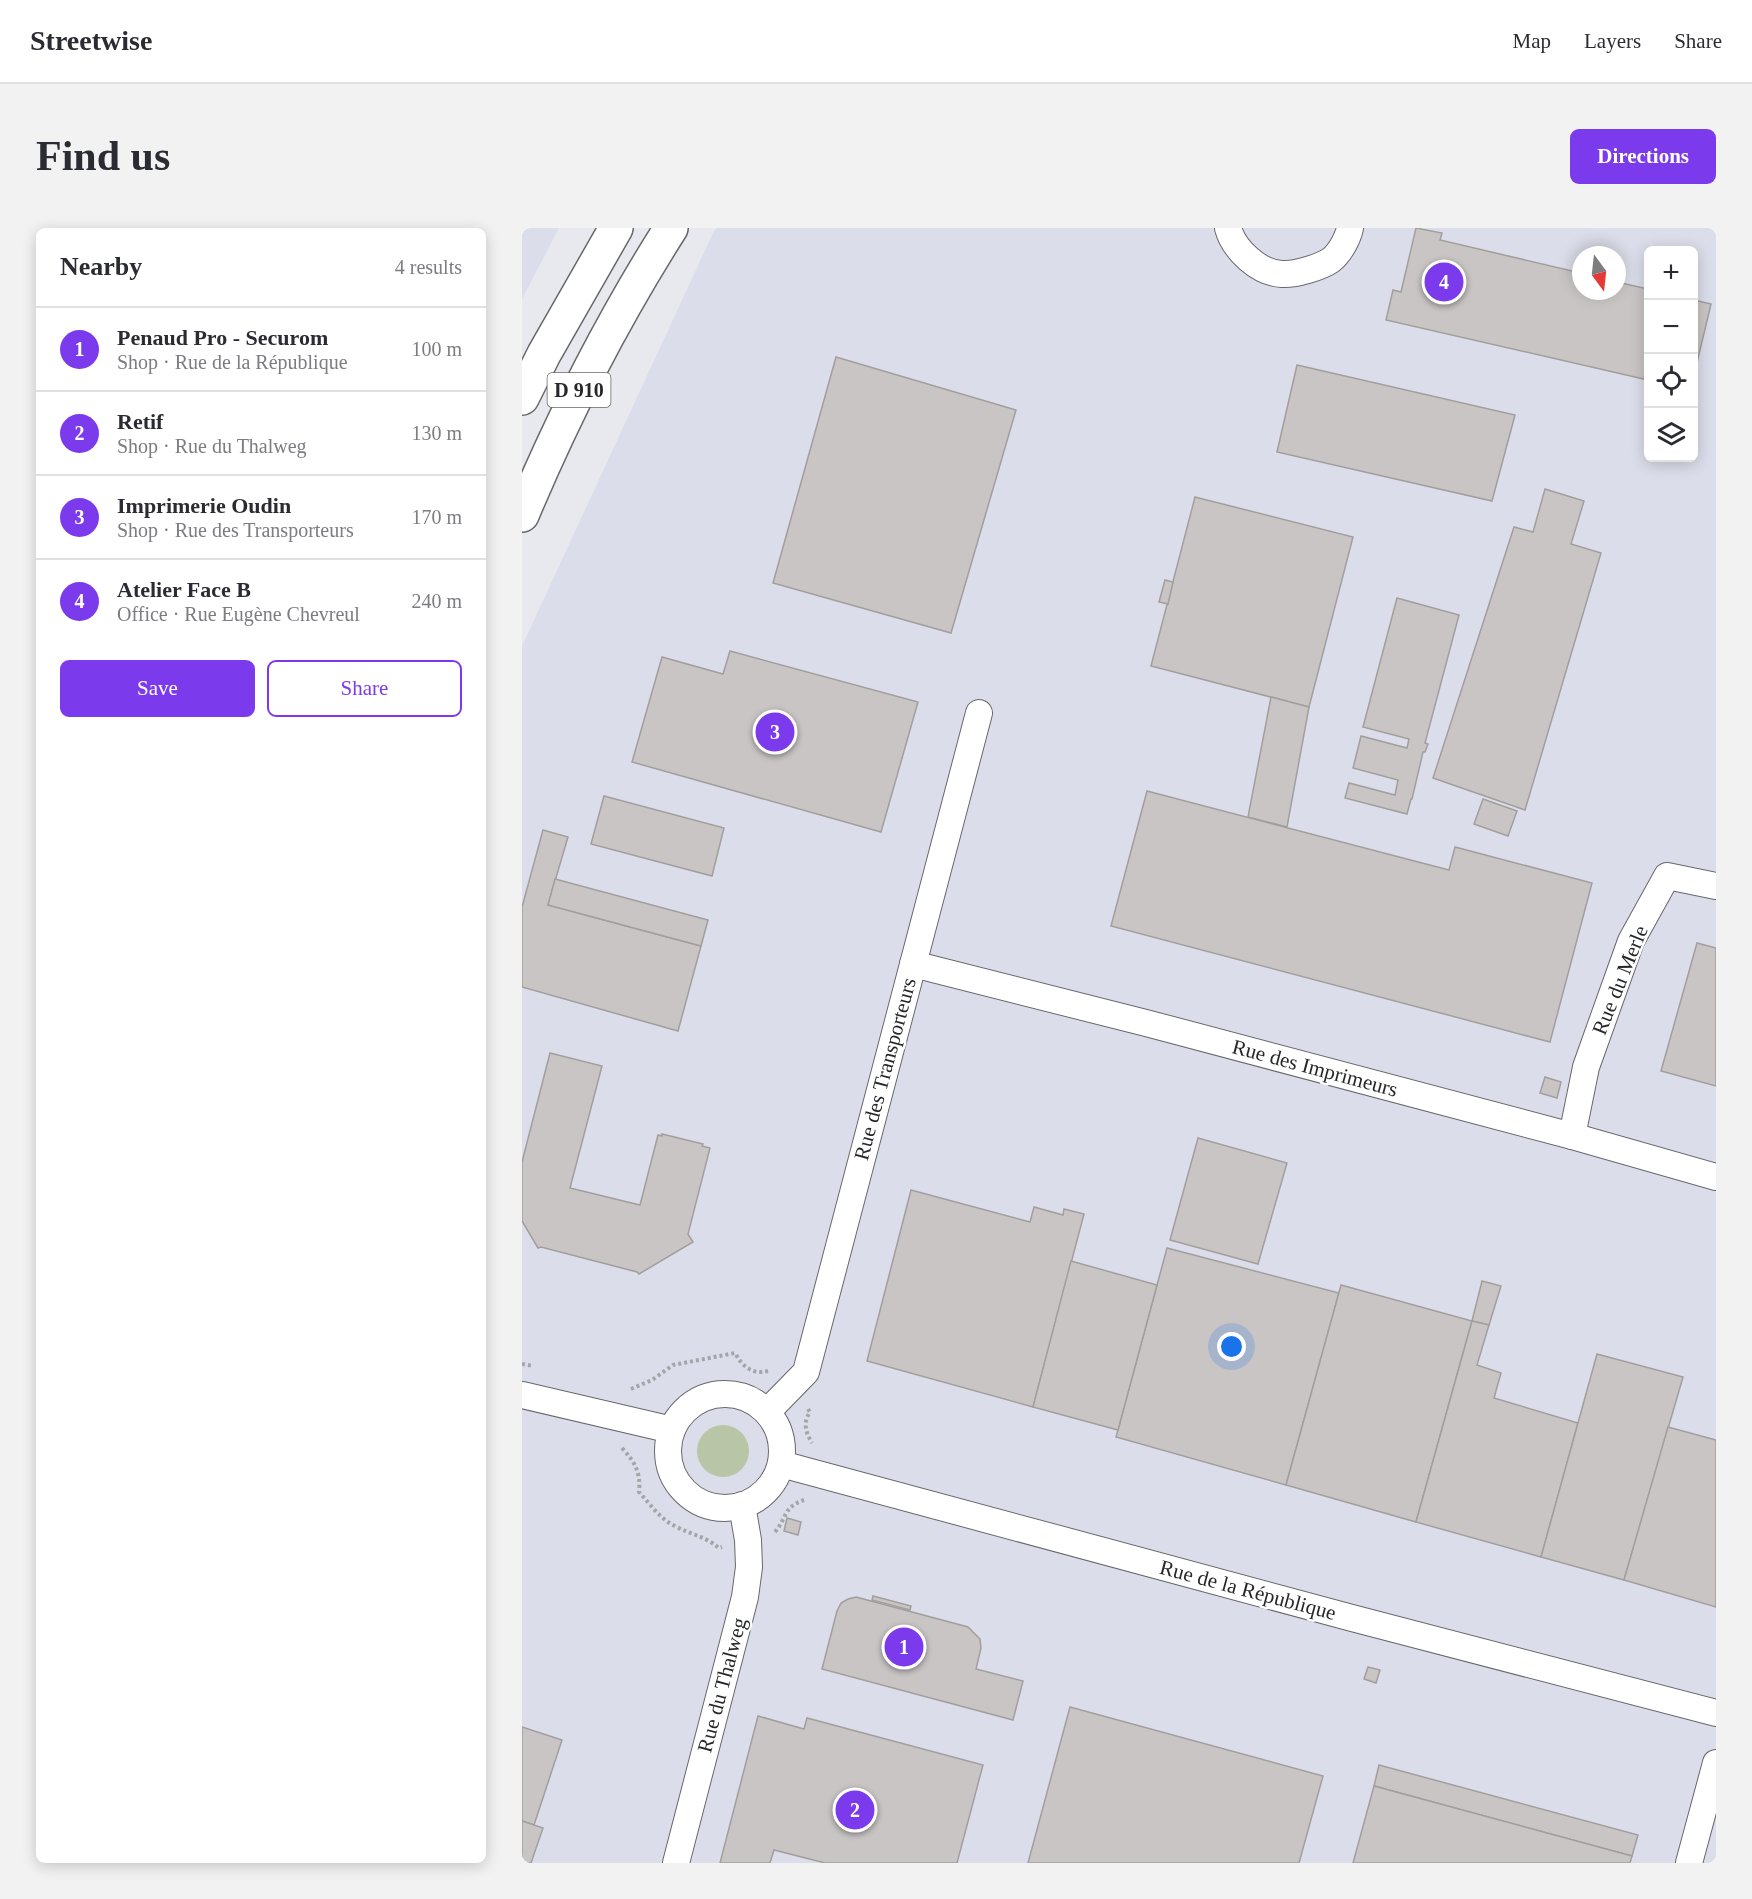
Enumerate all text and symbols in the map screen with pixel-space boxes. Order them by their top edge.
text: Streetwise [30,25,152,56]
text: Map [1513,29,1551,53]
text: Layers [1584,29,1641,53]
text: Share [1674,29,1722,53]
button: Directions [1570,129,1716,184]
text: Find us [36,133,170,179]
north arrow [1572,246,1626,300]
map controls [1644,246,1698,462]
button: + [1644,246,1698,300]
text: Nearby [60,252,142,281]
text: 4 results [395,256,462,278]
pin: 4 [1424,260,1464,304]
button: − [1644,300,1698,354]
text: Penaud Pro - Securom [117,325,328,350]
text: 1 [75,338,85,360]
text: 100 m [411,338,462,360]
text: Shop · Rue de la République [117,351,348,373]
button: locate [1644,354,1698,408]
road number: D 910 [548,373,610,407]
button: layers [1644,408,1698,462]
text: Retif [117,409,163,434]
text: 2 [75,422,85,444]
text: 130 m [411,422,462,444]
text: Shop · Rue du Thalweg [117,435,307,457]
text: Imprimerie Oudin [117,493,291,518]
text: 3 [75,506,85,528]
text: 170 m [411,506,462,528]
text: Shop · Rue des Transporteurs [117,519,354,541]
text: Atelier Face B [117,577,251,602]
text: 4 [75,590,85,612]
text: 240 m [411,590,462,612]
text: Office · Rue Eugène Chevreul [117,603,360,625]
button: Save [60,660,255,717]
button: Share [267,660,462,717]
pin: 3 [756,710,794,754]
street label: Rue du Merle [1587,922,1653,1038]
street label: Rue des Transporteurs [849,975,921,1163]
street label: Rue des Imprimeurs [1230,1034,1400,1102]
your location [1217,1332,1246,1361]
street label: Rue de la République [1157,1555,1339,1625]
street label: Rue du Thalweg [692,1615,752,1755]
pin: 1 [884,1624,923,1670]
pin: 2 [836,1788,874,1832]

